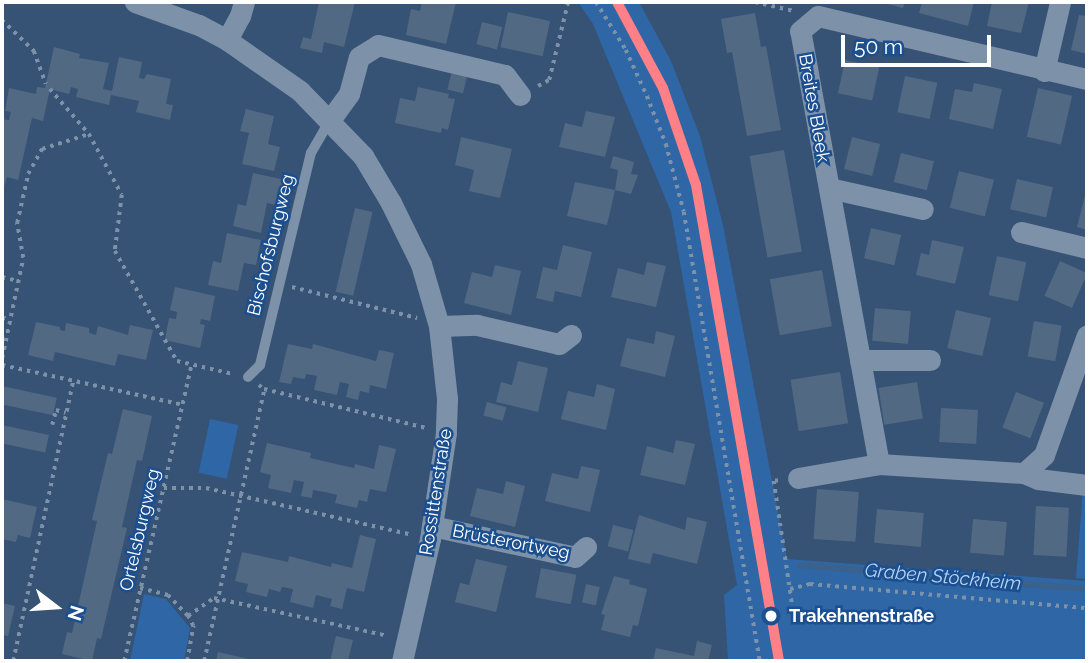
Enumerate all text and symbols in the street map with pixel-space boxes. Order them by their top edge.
scale bar [844,21,995,65]
text: 50 m [854,34,903,59]
street label: Breites Bleek [794,52,834,164]
street label: Bischofsburgweg [243,172,299,318]
street label: Rossittenstraße [415,427,457,557]
street label: Ortelsburgweg [115,467,165,593]
street label: Brüsterortweg [450,520,572,564]
water label: Graben Stöckheim [864,559,1022,595]
north arrow [21,572,91,642]
text: N [63,603,89,623]
marker: Trakehnenstraße [759,604,783,628]
place label: Trakehnenstraße [789,605,934,627]

